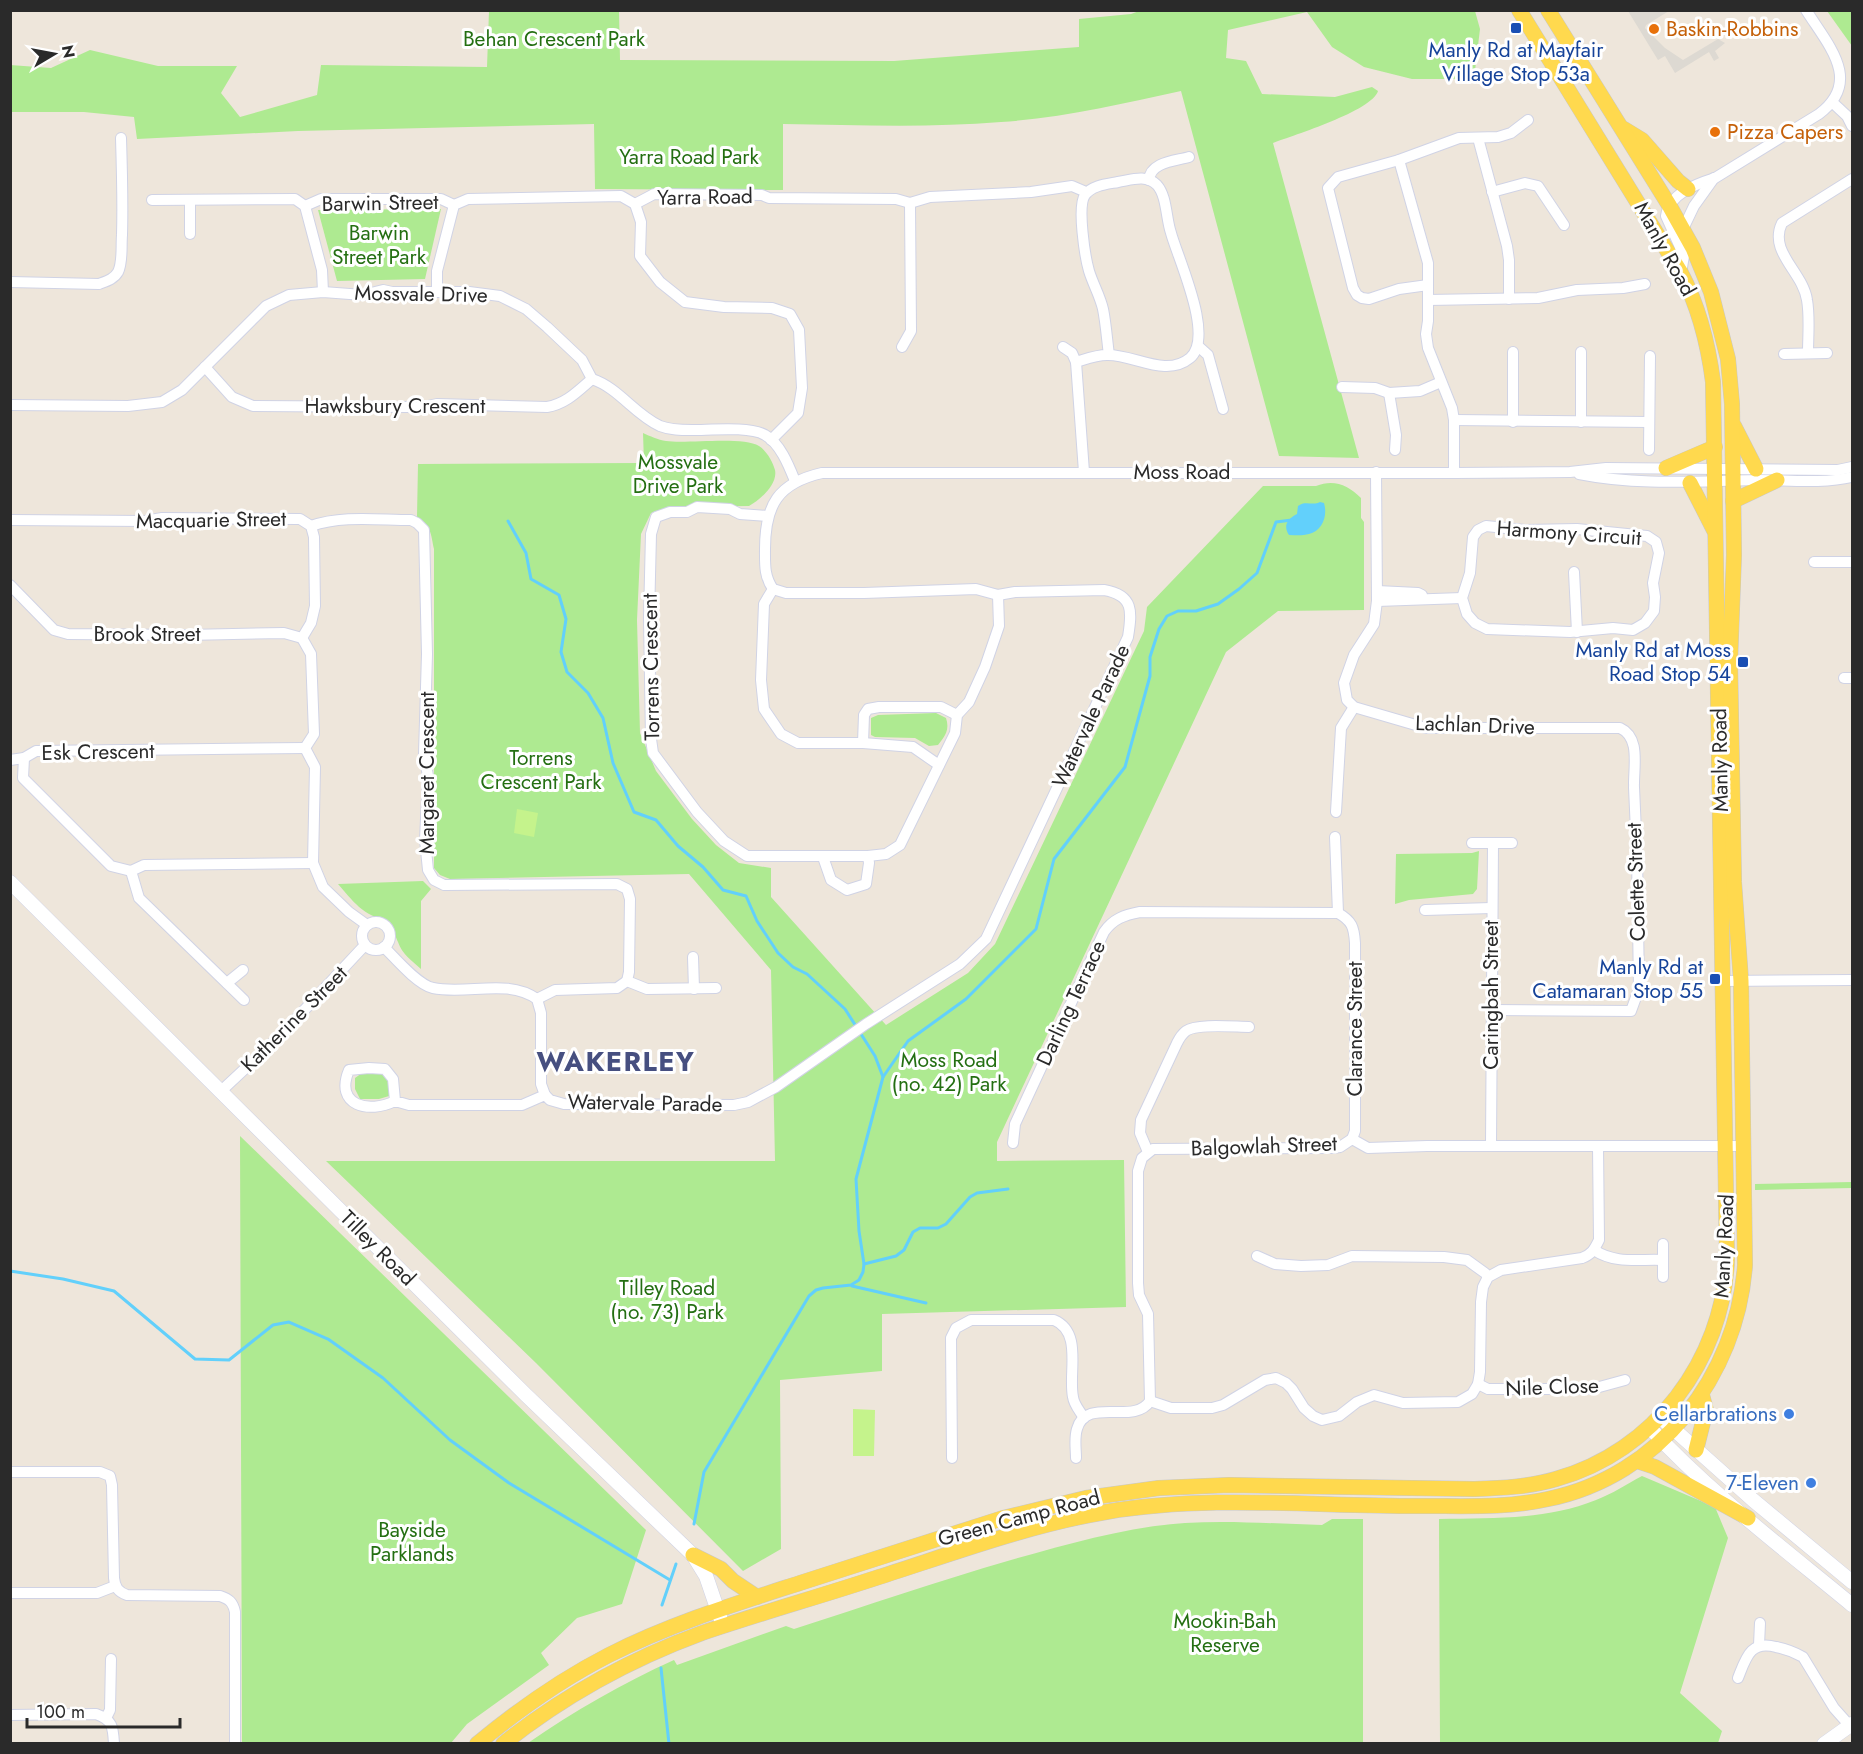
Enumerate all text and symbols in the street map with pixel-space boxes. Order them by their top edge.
place label: Baskin-Robbins [1666,14,1799,44]
marker: Manly Rd at Mayfair Village Stop 53a [1509,21,1523,35]
marker: Baskin-Robbins [1647,22,1661,36]
north arrow [24,24,84,84]
park label: Behan Crescent Park [463,24,646,54]
place label: Manly Rd at Mayfair Village Stop 53a [1429,35,1604,89]
text: N [56,43,81,60]
place label: Pizza Capers [1727,117,1843,147]
marker: Pizza Capers [1708,125,1722,139]
park label: Yarra Road Park [619,142,760,172]
street label: Yarra Road [657,181,753,213]
street label: Barwin Street [321,187,439,219]
street label: Manly Road [1627,196,1703,302]
park label: Barwin Street Park [332,218,427,272]
street label: Mossvale Drive [354,278,488,310]
street label: Hawksbury Crescent [305,391,485,421]
park label: Mossvale Drive Park [633,447,724,501]
street label: Moss Road [1134,457,1231,487]
street label: Macquarie Street [136,504,286,536]
street label: Harmony Circuit [1496,513,1642,553]
street label: Torrens Crescent [635,593,667,741]
street label: Brook Street [93,619,201,649]
place label: Manly Rd at Moss Road Stop 54 [1576,635,1731,689]
street label: Watervale Parade [1045,639,1137,793]
marker: Manly Rd at Moss Road Stop 54 [1736,655,1750,669]
street label: Margaret Crescent [412,692,442,854]
street label: Lachlan Drive [1415,708,1535,742]
street label: Manly Road [1704,708,1736,812]
street label: Esk Crescent [41,736,155,768]
park label: Torrens Crescent Park [480,743,602,797]
street label: Colette Street [1619,822,1653,942]
street label: Caringbah Street [1476,920,1506,1070]
street label: Darling Terrace [1029,935,1113,1071]
place label: Manly Rd at Catamaran Stop 55 [1532,952,1703,1006]
street label: Katherine Street [234,959,354,1079]
street label: Clarance Street [1340,962,1370,1096]
marker: Manly Rd at Catamaran Stop 55 [1708,972,1722,986]
district label: WAKERLEY [537,1042,695,1081]
park label: Moss Road (no. 42) Park [892,1045,1007,1099]
street label: Watervale Parade [567,1087,723,1119]
street label: Balgowlah Street [1190,1128,1338,1164]
street label: Manly Road [1706,1193,1742,1299]
street label: Tilley Road [333,1203,423,1293]
park label: Tilley Road (no. 73) Park [610,1273,724,1327]
street label: Nile Close [1505,1370,1599,1404]
place label: Cellarbrations [1654,1399,1777,1429]
marker: Cellarbrations [1782,1407,1796,1421]
place label: 7-Eleven [1726,1468,1799,1498]
marker: 7-Eleven [1804,1476,1818,1490]
street label: Green Camp Road [935,1482,1103,1554]
park label: Bayside Parklands [370,1515,454,1569]
park label: Mookin-Bah Reserve [1174,1606,1276,1660]
scale bar [27,1691,180,1729]
text: 100 m [36,1699,85,1725]

